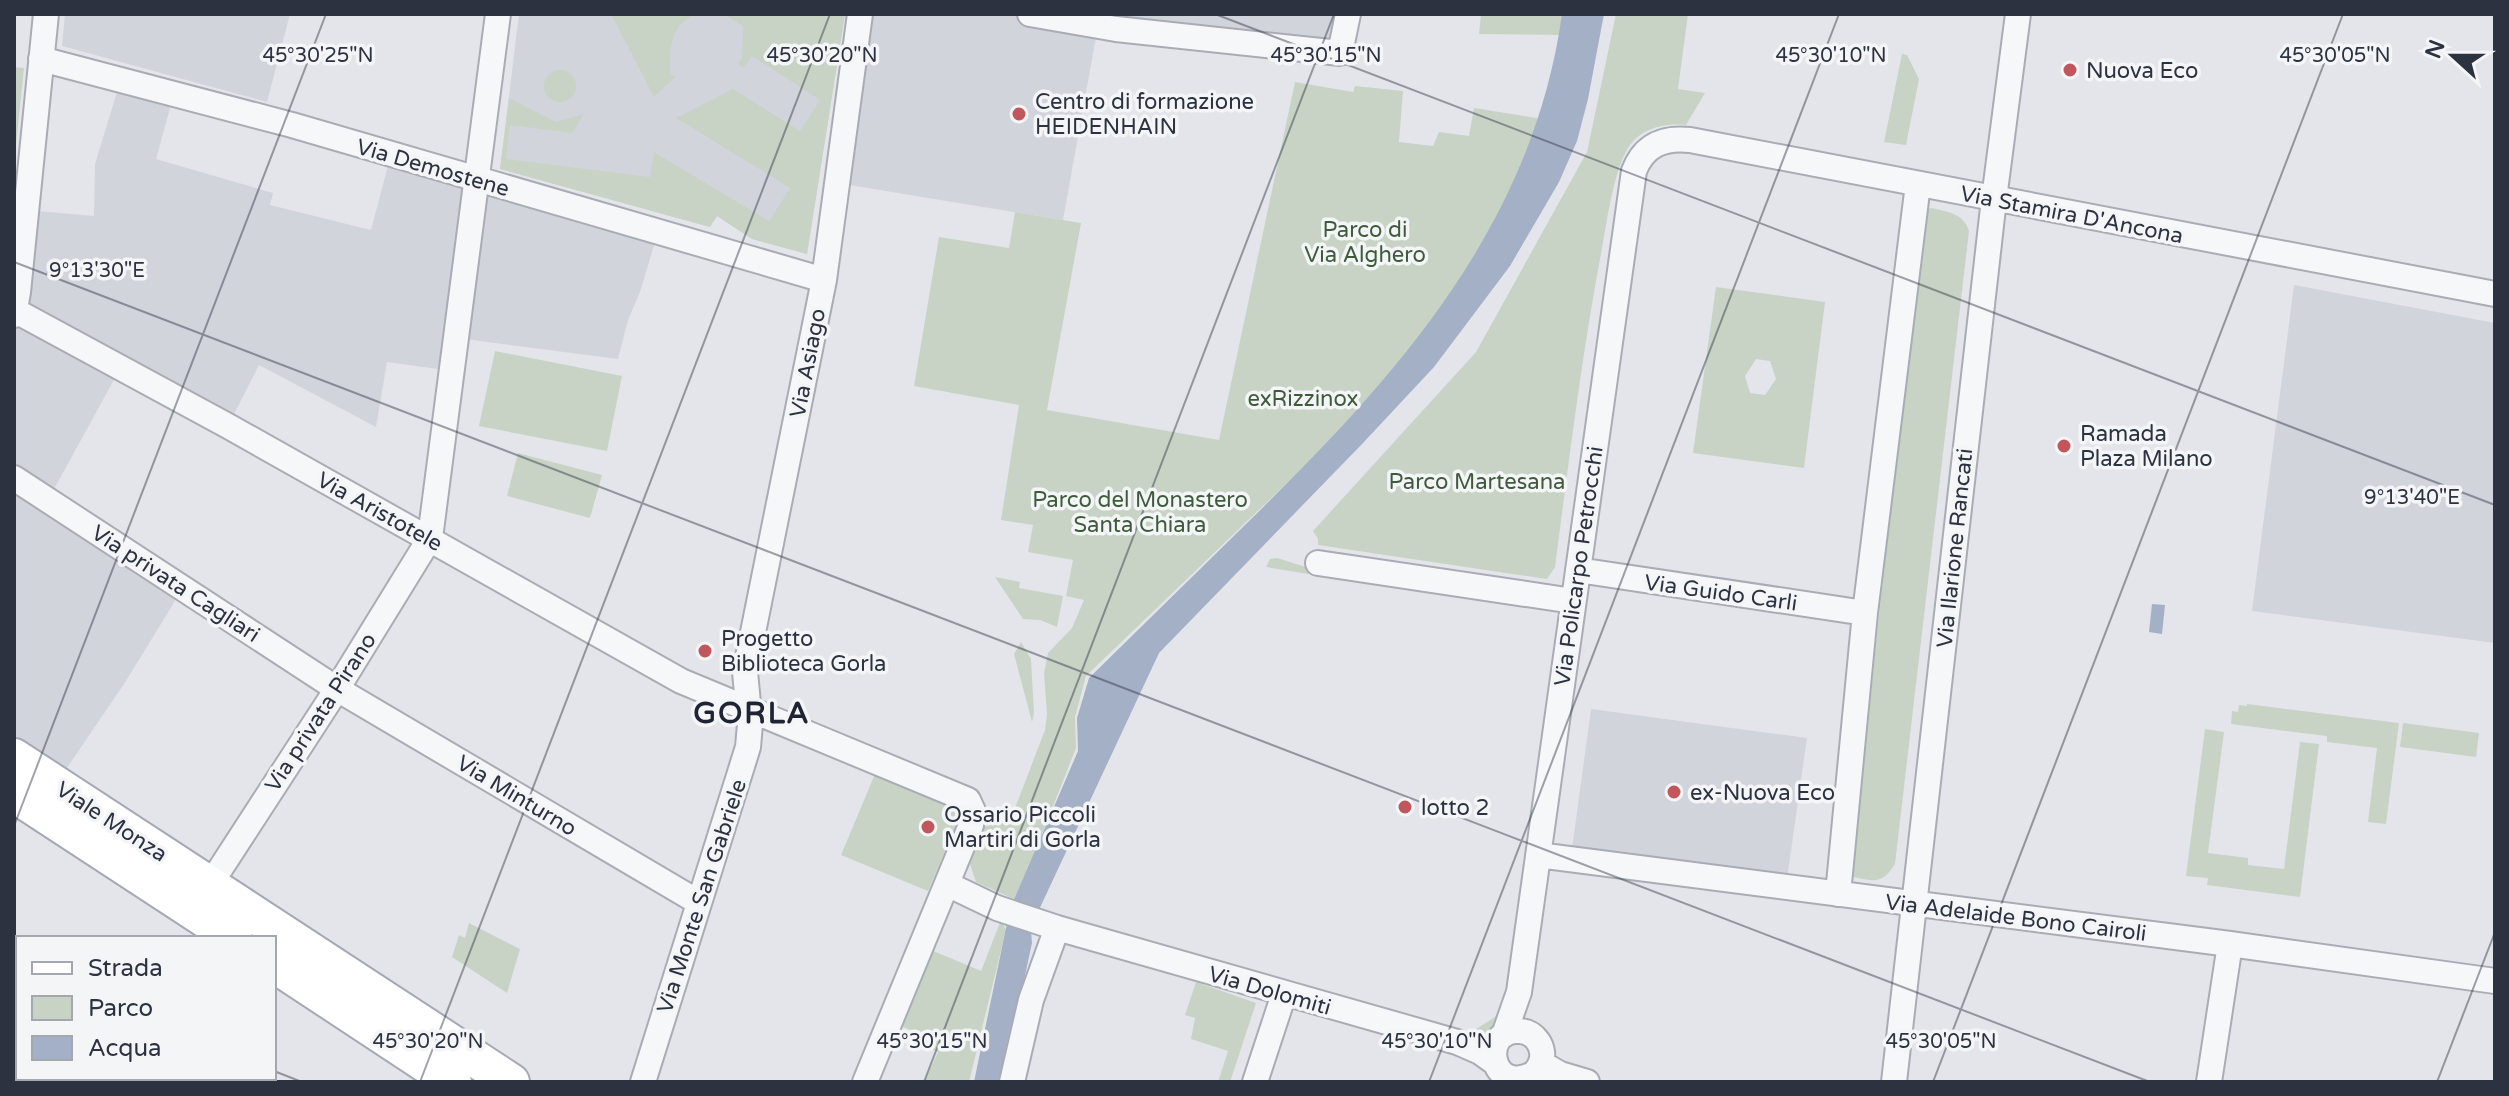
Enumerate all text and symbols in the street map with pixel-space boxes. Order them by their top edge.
north arrow [2413,16,2493,96]
text: N [2420,36,2451,62]
text: 45°30'25"N [262,44,374,68]
text: 45°30'20"N [766,44,878,68]
text: 45°30'15"N [1270,44,1382,68]
text: 45°30'10"N [1775,44,1887,68]
text: 45°30'05"N [2279,44,2391,68]
place label: Nuova Eco [2086,58,2198,84]
marker: Nuova Eco [2061,61,2079,79]
place label: Centro di formazione HEIDENHAIN [1035,89,1254,140]
marker: Centro di formazione HEIDENHAIN [1010,105,1028,123]
street label: Via Demostene [353,134,512,202]
street label: Via Stamira D'Ancona [1958,181,2185,249]
park label: Parco di Via Alghero [1304,217,1426,268]
text: 9°13'30"E [49,259,145,283]
street label: Via Asiago [785,306,831,420]
park label: exRizzinox [1247,386,1359,412]
place label: Ramada Plaza Milano [2080,421,2213,472]
marker: Ramada Plaza Milano [2055,437,2073,455]
street label: Via Policarpo Petrocchi [1549,445,1609,688]
street label: Via Ilarione Rancati [1932,447,1978,649]
street label: Via Aristotele [312,467,447,557]
park label: Parco Martesana [1389,469,1565,495]
text: 9°13'40"E [2364,486,2460,510]
park label: Parco del Monastero Santa Chiara [1032,487,1248,538]
street label: Via privata Cagliari [86,520,264,648]
street label: Via Guido Carli [1643,569,1799,617]
place label: Progetto Biblioteca Gorla [721,626,887,677]
street label: Via privata Pirano [260,628,382,797]
marker: Progetto Biblioteca Gorla [696,642,714,660]
district label: GORLA [693,695,811,732]
street label: Via Minturno [452,750,581,842]
street label: Viale Monza [51,776,172,867]
street label: Via Monte San Gabriele [652,776,752,1017]
place label: ex-Nuova Eco [1690,780,1835,806]
marker: ex-Nuova Eco [1665,783,1683,801]
place label: lotto 2 [1421,795,1489,821]
marker: lotto 2 [1396,798,1414,816]
place label: Ossario Piccoli Martiri di Gorla [944,802,1101,853]
marker: Ossario Piccoli Martiri di Gorla [919,818,937,836]
street label: Via Adelaide Bono Cairoli [1884,889,2148,947]
legend [16,936,276,1080]
text: Strada [88,954,163,983]
street label: Via Dolomiti [1205,961,1334,1021]
text: Parco [88,994,153,1023]
text: 45°30'20"N [372,1030,484,1054]
text: 45°30'15"N [876,1030,988,1054]
text: 45°30'10"N [1381,1030,1493,1054]
text: 45°30'05"N [1885,1030,1997,1054]
text: Acqua [88,1034,162,1063]

